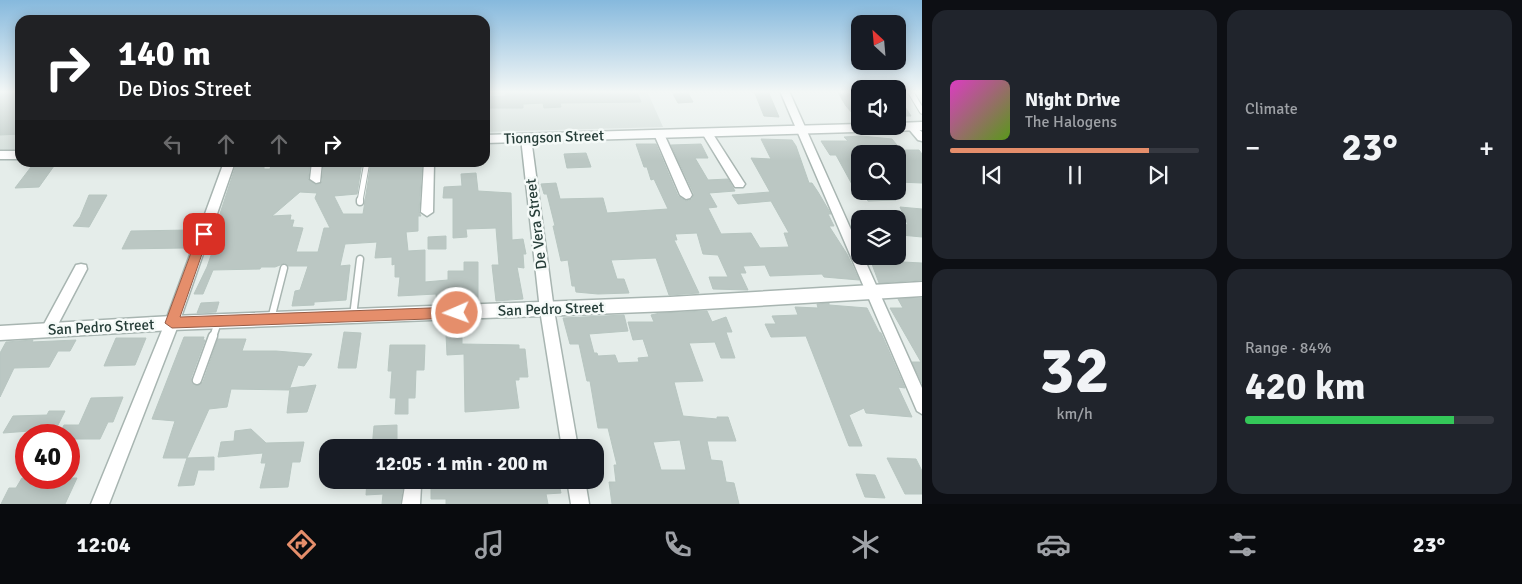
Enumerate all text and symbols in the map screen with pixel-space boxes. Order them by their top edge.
north arrow [851,15,906,70]
map controls [851,15,906,265]
text: 140 m [118,32,211,75]
icon: right [35,35,100,100]
text: De Dios Street [118,75,252,102]
button: sound [851,80,906,135]
text: Night Drive [1025,88,1120,112]
text: Climate [1245,99,1298,119]
text: The Halogens [1025,112,1117,132]
text: 23° [1341,124,1398,171]
street label: Tiongson Street [504,126,604,148]
icon: left [159,130,187,158]
icon: ahead [212,130,240,158]
icon: ahead [265,130,293,158]
icon: right [318,130,346,158]
text: − [1245,131,1260,165]
text: + [1479,131,1494,165]
button: search [851,145,906,200]
icon: previous [978,161,1006,189]
icon: pause [1061,161,1089,189]
icon: next [1144,161,1172,189]
street label: De Vera Street [522,178,550,270]
button: layers [851,210,906,265]
pin [183,213,225,255]
icon: arrive [190,220,218,248]
position arrow [430,286,482,338]
street label: San Pedro Street [498,298,604,320]
street label: San Pedro Street [47,315,155,339]
text: 32 [1039,331,1110,411]
text: Range · 84% [1245,338,1331,358]
text: 420 km [1245,363,1366,410]
text: km/h [1056,404,1093,424]
speed limit sign: 40 [15,424,80,489]
text: 12:05 · 1 min · 200 m [375,452,548,476]
icon: directions [284,527,319,562]
icon: music [472,527,507,562]
icon: phone [660,527,695,562]
icon: climate [848,527,883,562]
icon: car [1036,527,1071,562]
icon: filters [1225,527,1260,562]
text: 12:04 [77,531,131,558]
text: 23° [1413,531,1445,558]

